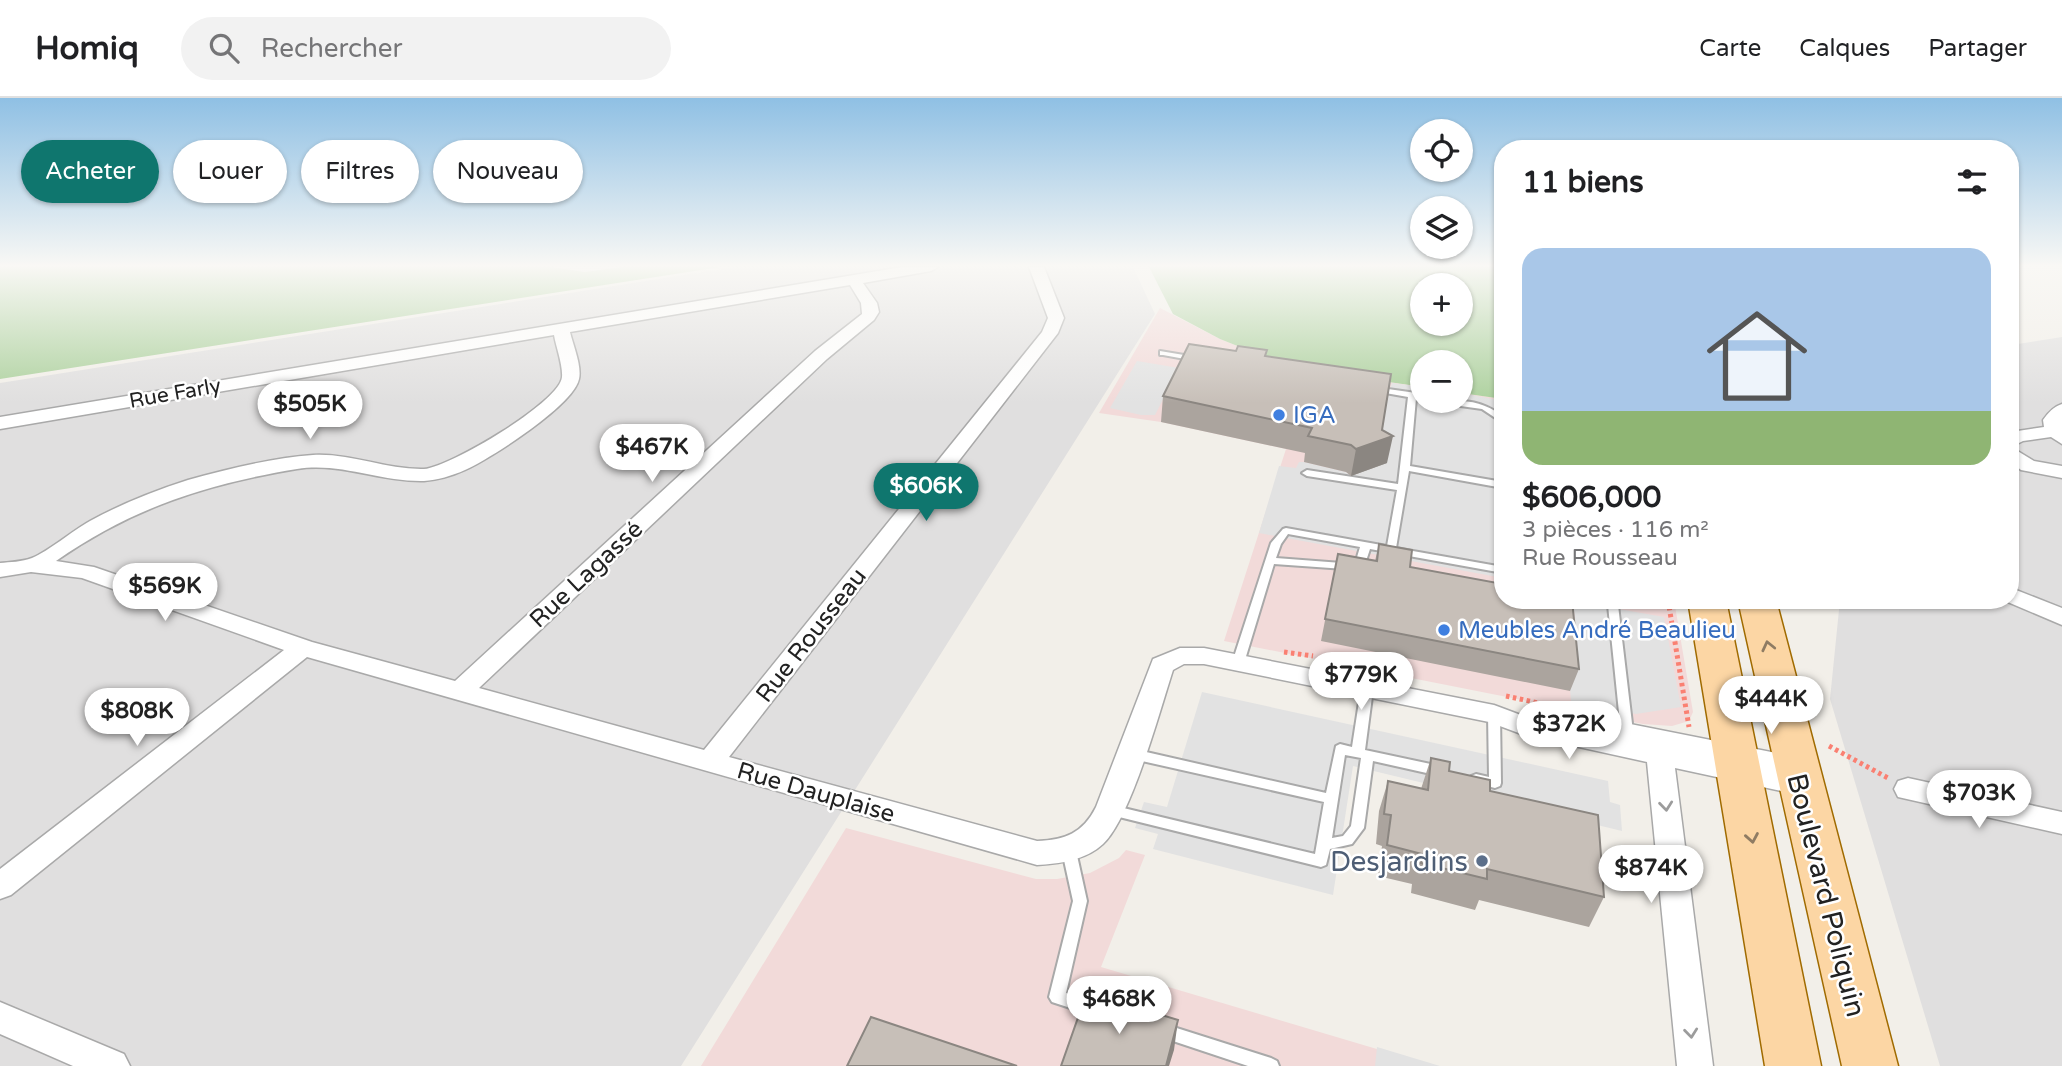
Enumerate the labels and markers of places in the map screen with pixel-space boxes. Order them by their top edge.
pin: $505K [261,382,359,441]
place label: IGA [1293,401,1336,430]
marker: IGA [1271,407,1287,423]
pin: $467K [603,424,701,484]
pin: $606K [877,464,975,523]
pin: $569K [116,564,214,623]
place label: Meubles André Beaulieu [1458,616,1736,645]
marker: Meubles André Beaulieu [1436,622,1452,638]
pin: $779K [1312,652,1410,712]
pin: $444K [1722,676,1820,736]
pin: $808K [88,688,186,748]
pin: $372K [1520,702,1618,761]
pin: $703K [1930,770,2028,830]
place label: Desjardins [1330,845,1468,879]
pin: $874K [1602,846,1700,905]
marker: Desjardins [1474,853,1490,869]
pin: $468K [1070,976,1168,1036]

